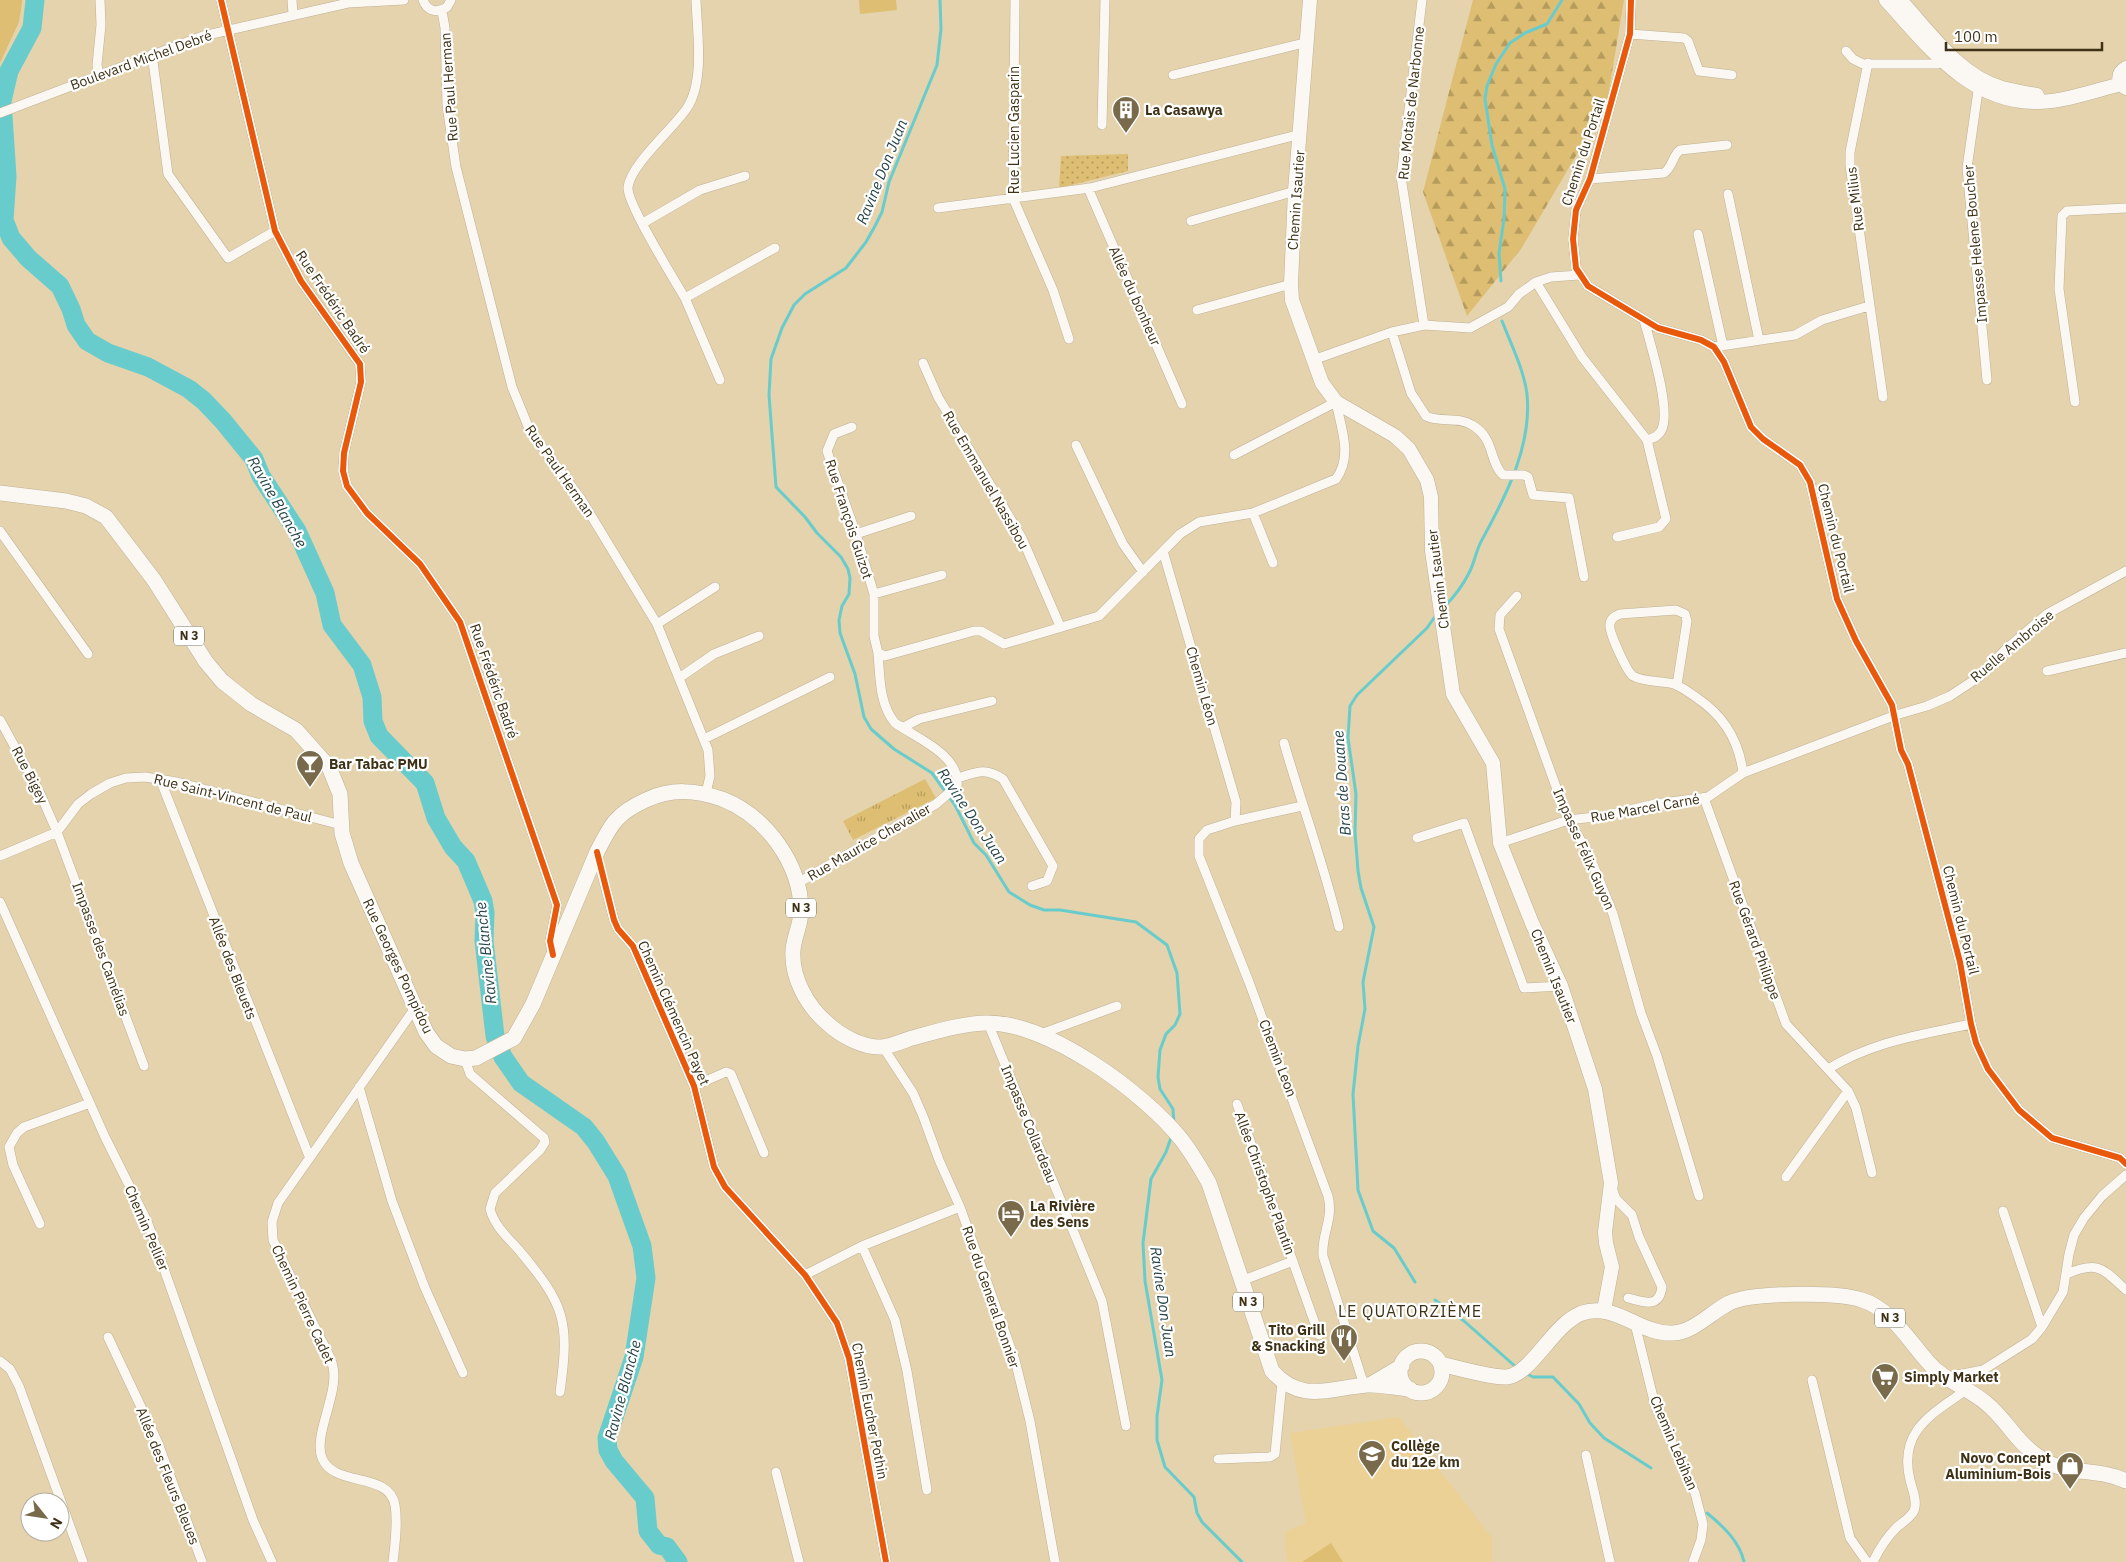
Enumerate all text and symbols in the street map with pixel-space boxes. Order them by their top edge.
scale bar [1946,20,2102,52]
street label: Rue Motais de Narbonne [1394,25,1428,181]
street label: Boulevard Michel Debré [68,26,215,94]
text: 100 m [1954,27,1998,46]
street label: Rue Paul Herman [436,32,462,142]
street label: Rue Lucien Gasparin [1005,66,1023,194]
building icon: La Casawya [1111,95,1141,134]
street label: Chemin du Portail [1557,96,1609,208]
place label: La Casawya [1145,101,1223,119]
water label: Ravine Don Juan [852,117,911,227]
street label: Chemin Isautier [1284,149,1308,251]
street label: Impasse Helene Boucher [1959,164,1991,324]
street label: Rue Milius [1842,166,1868,232]
street label: Allée du bonheur [1105,243,1165,349]
street label: Rue Frédéric Badré [292,247,374,357]
street label: Rue Emmanuel Nassibou [939,408,1033,552]
street label: Rue Paul Herman [521,421,599,521]
water label: Ravine Blanche [244,453,311,551]
street label: Rue François Guizot [821,457,877,581]
street label: Chemin du Portail [1814,482,1858,595]
street label: Chemin Isautier [1423,528,1453,630]
street label: Ruelle Ambroise [1967,606,2058,686]
street label: Rue Frédéric Badré [466,621,522,741]
road number: N 3 [174,626,204,646]
street label: Chemin Léon [1182,644,1222,728]
water label: Bras de Douane [1328,729,1355,836]
street label: Rue Bigey [8,743,52,807]
bar icon: Bar Tabac PMU [295,749,325,788]
place label: Bar Tabac PMU [329,755,428,773]
water label: Ravine Don Juan [933,764,1011,867]
street label: Rue Saint-Vincent de Paul [152,770,314,826]
street label: Impasse Félix Guyon [1549,785,1619,913]
street label: Rue Marcel Carné [1589,789,1701,826]
street label: Rue Maurice Chevalier [804,799,934,885]
street label: Chemin du Portail [1939,864,1983,977]
street label: Rue Gérard Philippe [1725,878,1785,1002]
street label: Impasse des Camélias [68,879,134,1019]
street label: Rue Georges Pompidou [359,896,437,1036]
road number: N 3 [786,898,816,918]
water label: Ravine Blanche [471,901,500,1005]
street label: Allée des Bleuets [205,914,261,1022]
street label: Chemin Isautier [1527,926,1581,1026]
street label: Chemin Clémencin Payet [634,938,714,1088]
street label: Chemin Leon [1255,1017,1301,1099]
street label: Impasse Collardeau [997,1062,1061,1186]
street label: Allée Christophe Plantin [1231,1109,1299,1257]
street label: Chemin Pellier [121,1183,173,1273]
place label: La Rivière des Sens [1030,1197,1095,1231]
hotel icon: La Rivière des Sens [996,1199,1026,1238]
street label: Rue du General Bonnier [958,1224,1024,1370]
street label: Chemin Pierre Cadet [268,1242,338,1366]
water label: Ravine Don Juan [1146,1245,1181,1359]
road number: N 3 [1233,1292,1263,1311]
district label: LE QUATORZIÈME [1338,1300,1482,1321]
road number: N 3 [1875,1309,1905,1328]
place label: Tito Grill & Snacking [1251,1321,1325,1355]
restaurant icon: Tito Grill & Snacking [1329,1323,1359,1362]
water label: Ravine Blanche [600,1338,645,1442]
street label: Chemin Eucher Pothin [848,1341,892,1481]
supermarket icon: Simply Market [1870,1362,1900,1401]
place label: Simply Market [1904,1368,1999,1386]
street label: Chemin Lebihan [1646,1393,1702,1493]
street label: Allée des Fleurs Bleues [132,1405,204,1548]
place label: Collège du 12e km [1391,1437,1460,1471]
school or university icon: Collège du 12e km [1357,1439,1387,1478]
place label: Novo Concept Aluminium-Bois [1945,1449,2051,1483]
shop icon: Novo Concept Aluminium-Bois [2055,1451,2085,1490]
north arrow [20,1492,70,1542]
text: N [46,1515,67,1532]

